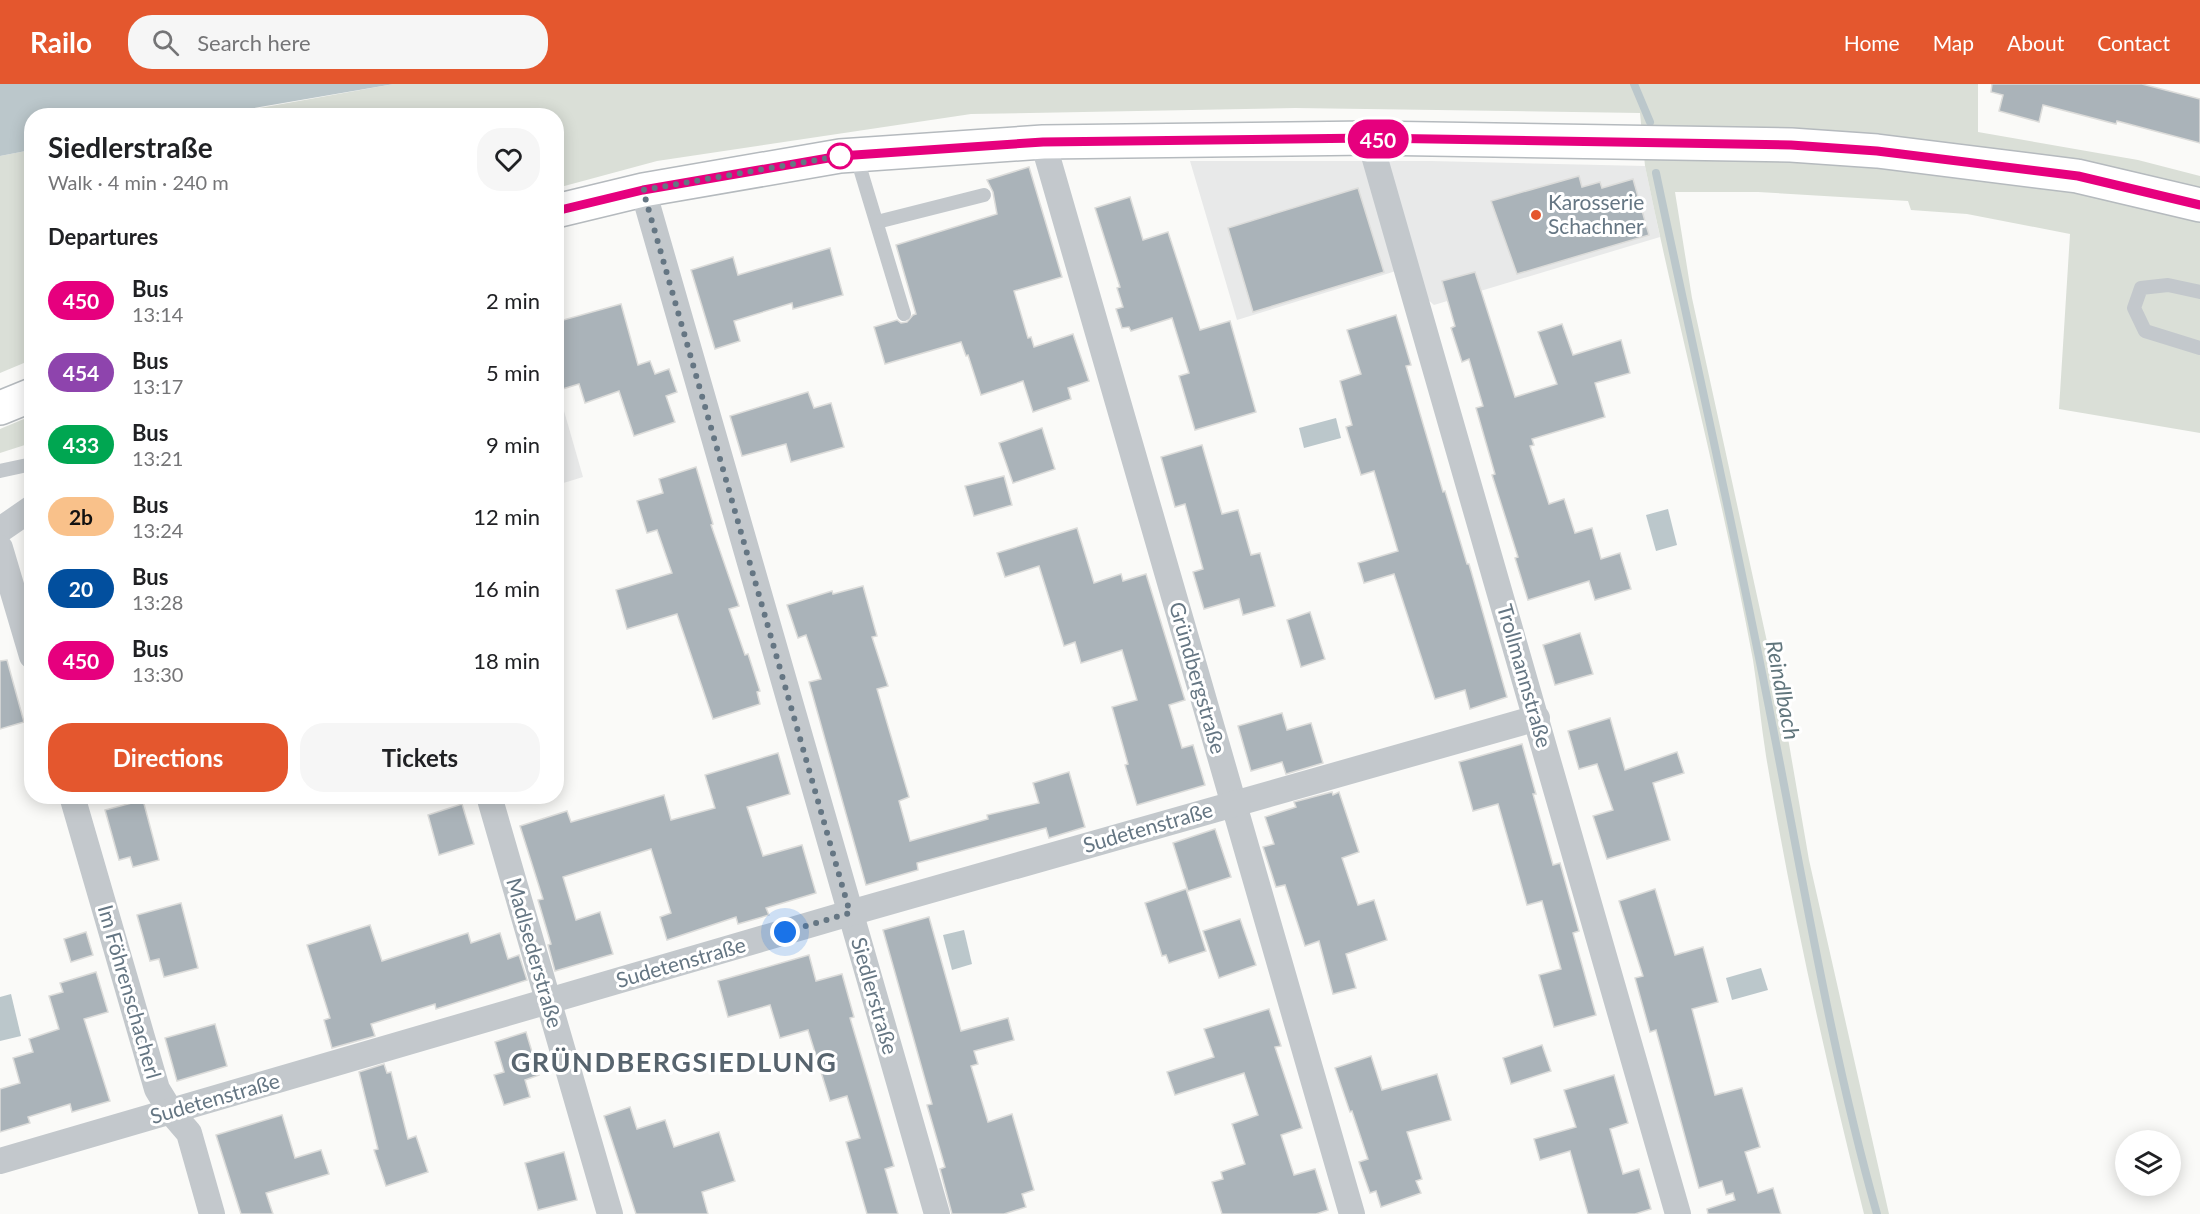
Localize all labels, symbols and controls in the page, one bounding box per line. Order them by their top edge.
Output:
search box [128,15,548,69]
text: Railo [30,25,92,59]
icon: search [149,26,182,59]
text: Search here [197,29,311,56]
text: Home [1844,30,1900,55]
text: Map [1933,30,1974,55]
text: About [2007,30,2064,55]
text: Contact [2097,30,2170,55]
line badge: 450 [1344,120,1412,158]
text: 450 [1360,127,1396,152]
button: heart [477,128,540,191]
text: Siedlerstraße [48,130,213,164]
unlabelled marker [827,143,853,169]
text: Walk · 4 min · 240 m [48,170,229,194]
place label: Karosserie Schachner [1548,189,1644,238]
marker: Karosserie Schachner [1529,208,1543,222]
text: Departures [48,223,158,250]
text: Bus [132,275,168,302]
text: 2 min [486,287,540,314]
text: 450 [63,288,99,313]
text: 13:14 [132,302,183,326]
text: Bus [132,347,168,374]
text: 5 min [486,359,540,386]
text: 454 [63,360,99,385]
text: 13:17 [132,374,183,398]
text: Bus [132,419,168,446]
text: 9 min [486,431,540,458]
text: 433 [63,432,99,457]
text: 13:21 [132,446,183,470]
text: Bus [132,491,168,518]
text: 12 min [473,503,540,530]
text: 2b [69,504,93,529]
text: 13:24 [132,518,183,542]
text: Bus [132,563,168,590]
text: 16 min [473,575,540,602]
text: 20 [69,576,93,601]
text: 13:28 [132,590,183,614]
street label: Gründbergstraße [1165,599,1232,756]
street label: Trollmannstraße [1493,601,1558,750]
text: Bus [132,635,168,662]
water label: Reindlbach [1761,638,1806,742]
text: 18 min [473,647,540,674]
text: 450 [63,648,99,673]
text: 13:30 [132,662,183,686]
button: Directions [48,723,288,792]
button: Tickets [300,723,540,792]
street label: Sudetenstraße [1080,796,1215,857]
street label: Madlsederstraße [502,875,569,1030]
street label: Im Föhrenschacherl [94,902,167,1081]
your location [770,917,800,947]
street label: Sudetenstraße [613,931,748,992]
street label: Siedlerstraße [847,934,904,1057]
district label: GRÜNDBERGSIEDLUNG [511,1045,837,1078]
street label: Sudetenstraße [147,1067,282,1128]
map controls [2115,1130,2181,1196]
button: layers [2115,1130,2181,1196]

